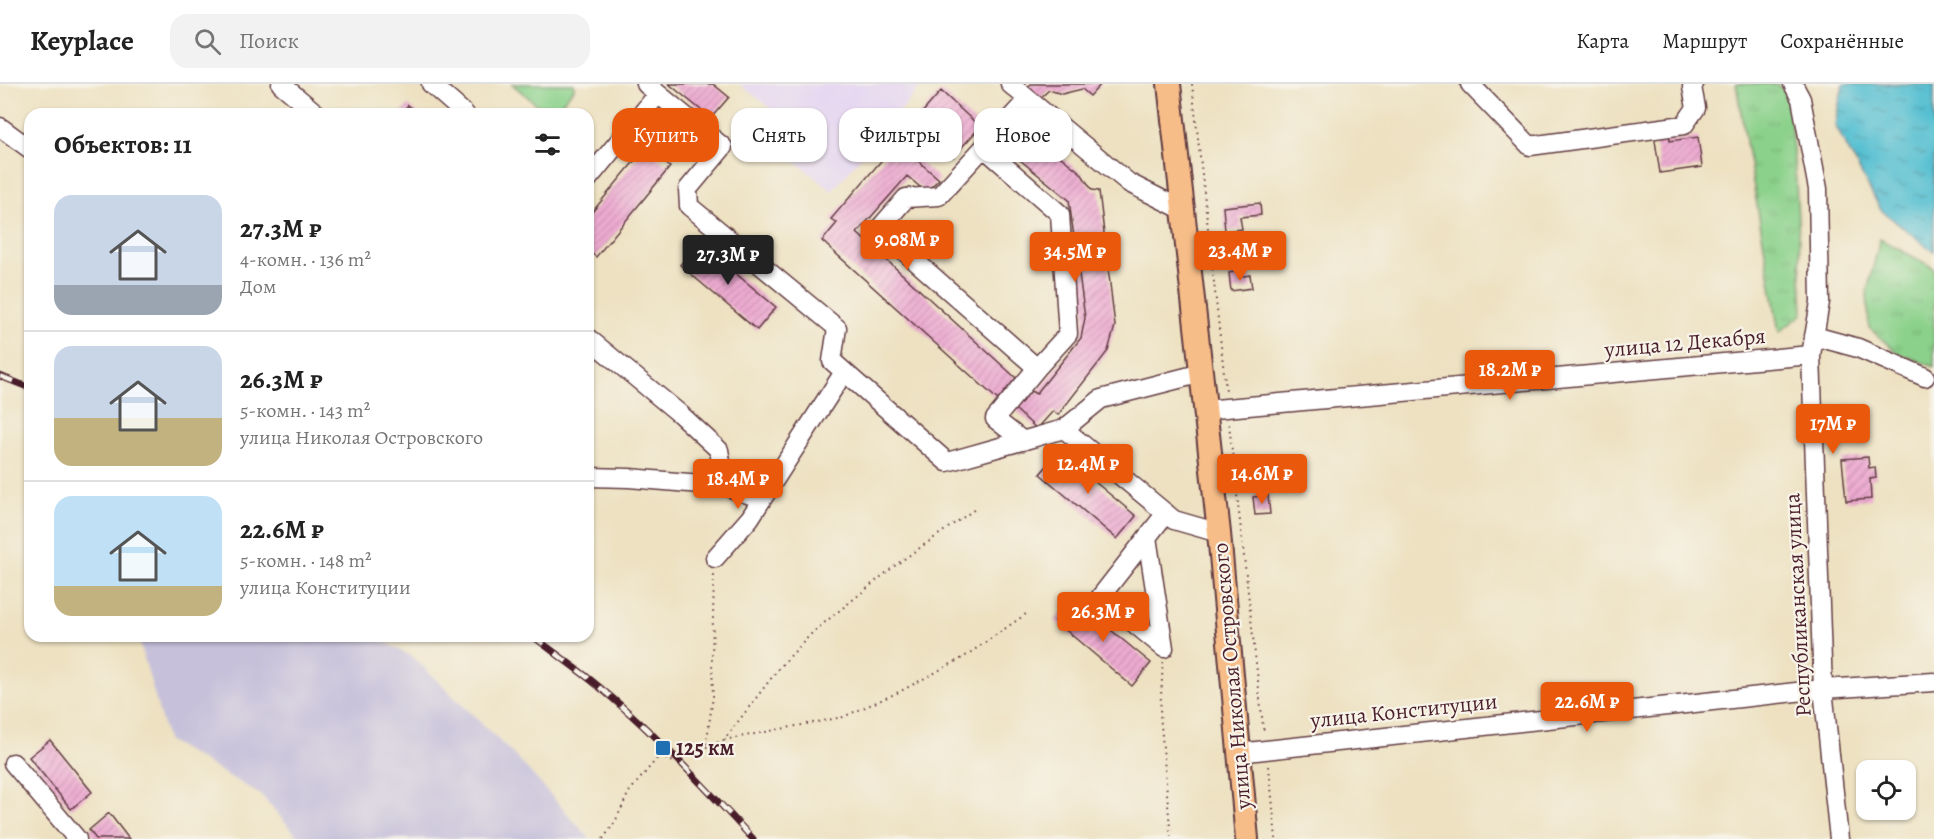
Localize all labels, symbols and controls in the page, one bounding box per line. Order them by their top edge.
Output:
search box [170,14,590,68]
text: Keyplace [30,22,134,60]
icon: search [191,25,224,58]
text: Поиск [239,26,299,56]
text: Карта [1576,27,1629,55]
text: Маршрут [1662,27,1747,55]
text: Сохранённые [1780,27,1904,55]
chip: Купить [612,108,719,162]
chip: Снять [731,108,827,162]
chip: Фильтры [839,108,962,162]
chip: Новое [974,108,1072,162]
text: Объектов: 11 [54,127,192,162]
icon: filters [531,128,564,161]
text: 27.3M ₽ [240,211,322,246]
icon: home [102,219,174,291]
pin: 9.08M ₽ [852,220,962,271]
text: 9.08M ₽ [875,226,939,253]
pin: 23.4M ₽ [1185,231,1295,282]
pin: 34.5M ₽ [1020,232,1130,283]
pin: 27.3M ₽ [673,235,783,286]
text: 23.4M ₽ [1208,237,1272,264]
text: 34.5M ₽ [1044,238,1106,265]
text: 27.3M ₽ [697,241,759,268]
text: 4-комн. · 136 m² [240,246,371,273]
text: Дом [240,273,276,300]
street label: улица 12 Декабря [1602,321,1767,365]
pin: 18.2M ₽ [1455,350,1565,401]
text: 18.2M ₽ [1479,356,1541,383]
text: 26.3M ₽ [240,362,323,397]
icon: home [102,370,174,442]
text: 5-комн. · 143 m² [240,397,370,424]
pin: 17M ₽ [1791,404,1875,455]
text: 17M ₽ [1810,410,1856,437]
text: улица Николая Островского [240,424,483,451]
pin: 12.4M ₽ [1033,444,1143,495]
text: 12.4M ₽ [1057,450,1119,477]
pin: 14.6M ₽ [1207,454,1317,505]
pin: 18.4M ₽ [683,459,793,510]
text: 14.6M ₽ [1231,460,1293,487]
text: 18.4M ₽ [707,465,769,492]
street label: Республиканская улица [1777,491,1819,718]
text: 22.6M ₽ [240,512,324,547]
icon: home [102,520,174,592]
street label: улица Николая Островского [1205,541,1259,812]
text: 5-комн. · 148 m² [240,547,372,574]
text: улица Конституции [240,574,411,601]
pin: 26.3M ₽ [1048,592,1158,643]
text: 26.3M ₽ [1071,598,1135,625]
pin: 22.6M ₽ [1532,682,1642,733]
street label: улица Конституции [1308,686,1499,736]
text: 22.6M ₽ [1555,688,1619,715]
place label: 125 км [676,733,735,763]
marker: 125 км [654,739,672,757]
map controls [1856,760,1916,820]
button: locate [1856,760,1916,820]

